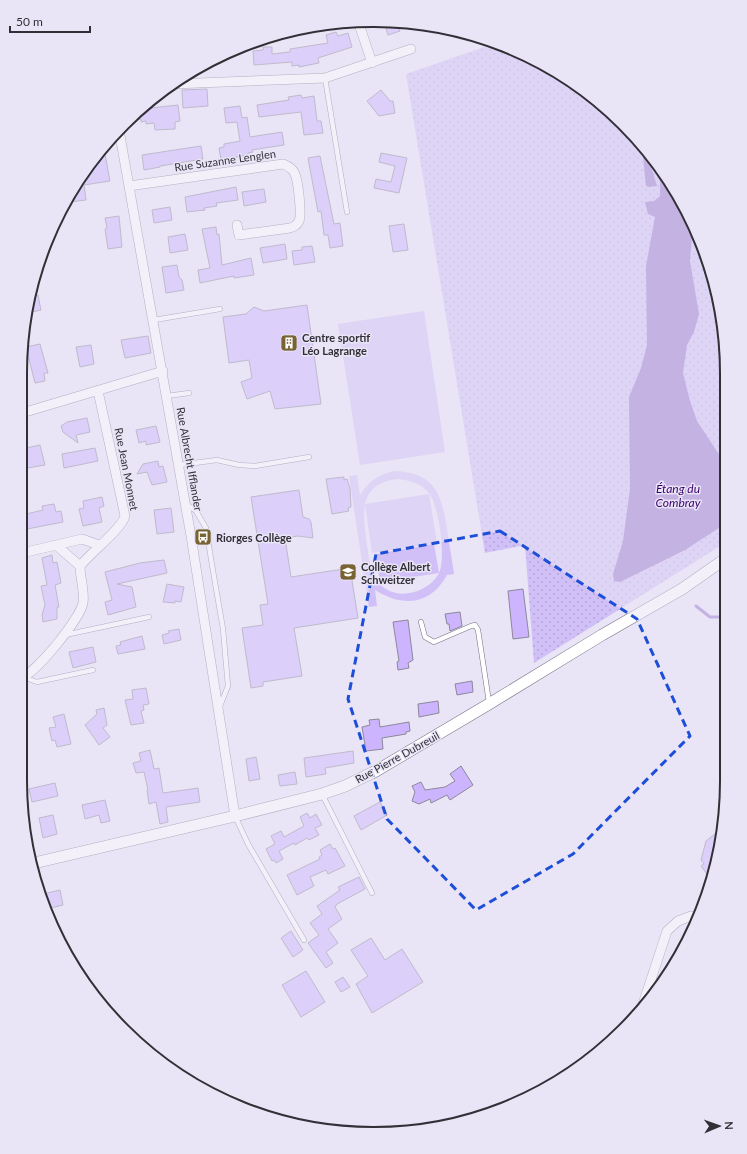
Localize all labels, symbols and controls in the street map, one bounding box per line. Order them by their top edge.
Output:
scale bar [10,8,90,34]
text: 50 m [16,14,43,29]
street label: Rue Suzanne Lenglen [173,146,277,174]
place label: Centre sportif Léo Lagrange [302,331,370,357]
building icon: Centre sportif Léo Lagrange [279,333,299,353]
street label: Rue Albrecht Ifflander [174,406,206,512]
street label: Rue Jean Monnet [113,427,141,512]
water label: Étang du Combray [656,481,701,510]
bus stop icon: Riorges Collège [193,527,213,547]
place label: Riorges Collège [216,531,292,544]
place label: Collège Albert Schweitzer [361,560,431,586]
school or university icon: Collège Albert Schweitzer [338,562,358,582]
street label: Rue Pierre Dubreuil [353,728,441,786]
north arrow [699,1106,739,1146]
text: N [723,1121,736,1130]

